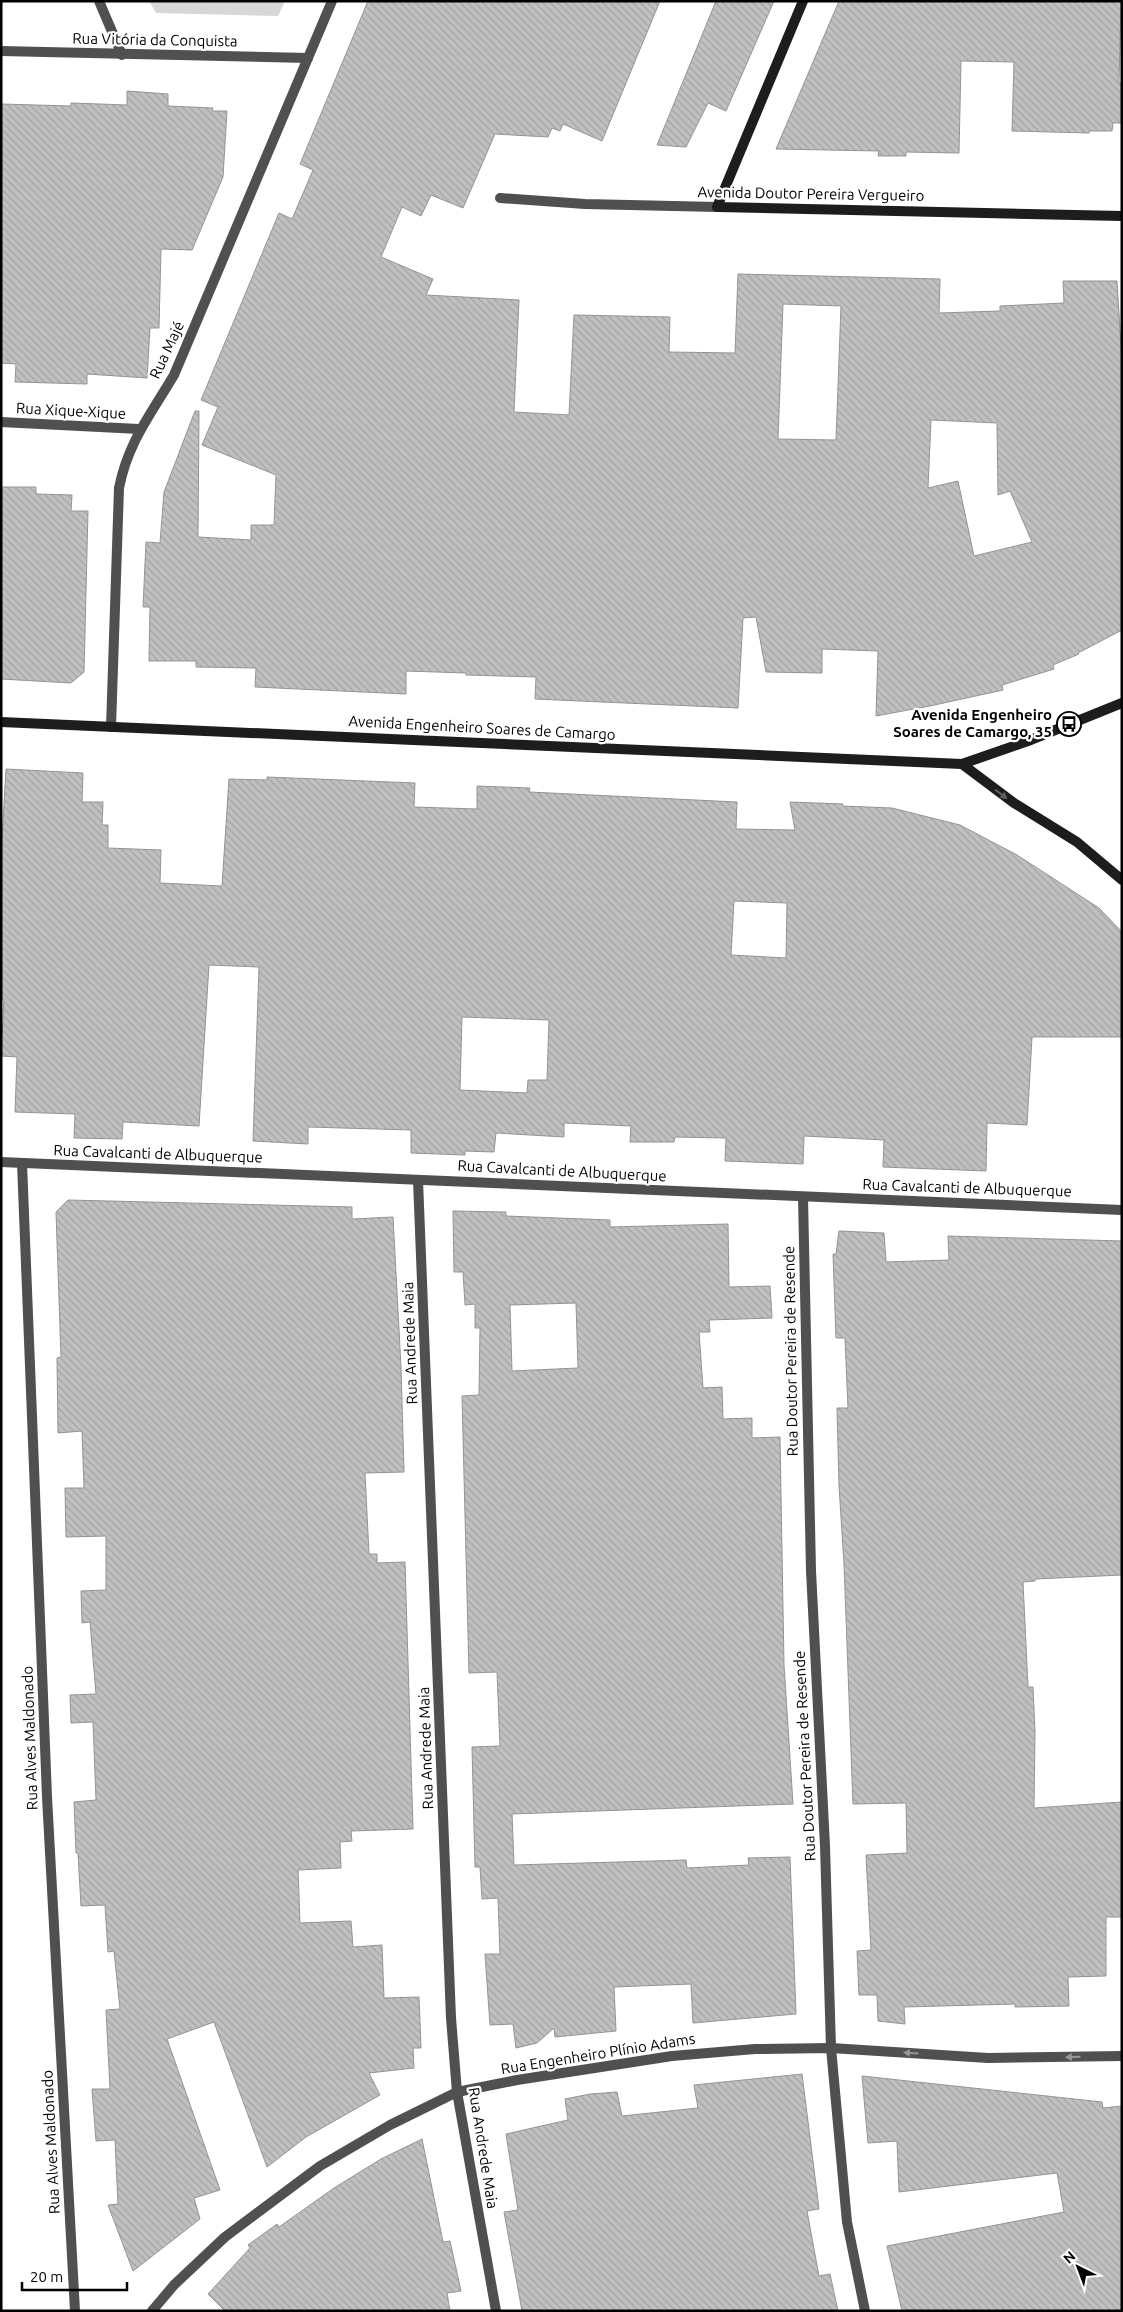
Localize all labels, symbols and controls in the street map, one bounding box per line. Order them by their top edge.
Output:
street label: Rua Vitória da Conquista [72,30,238,49]
street label: Avenida Doutor Pereira Vergueiro [697,183,925,204]
street label: Rua Majé [146,318,187,381]
street label: Rua Xique-Xique [16,399,126,422]
place label: Avenida Engenheiro Soares de Camargo, 35 [893,706,1052,740]
bus stop icon: Avenida Engenheiro Soares de Camargo, 35 [1056,711,1082,737]
street label: Avenida Engenheiro Soares de Camargo [348,712,616,743]
one-way arrow [994,789,1008,799]
street label: Rua Cavalcanti de Albuquerque [53,1141,263,1166]
street label: Rua Cavalcanti de Albuquerque [457,1157,667,1184]
street label: Rua Cavalcanti de Albuquerque [862,1175,1072,1200]
street label: Rua Doutor Pereira de Resende [780,1246,801,1456]
street label: Rua Andrede Maia [399,1281,420,1405]
street label: Rua Doutor Pereira de Resende [791,1650,819,1862]
street label: Rua Alves Maldonado [18,1666,41,1810]
street label: Rua Andrede Maia [415,1686,436,1810]
street label: Rua Engenheiro Plínio Adams [500,2030,696,2077]
one-way arrow [902,2049,918,2057]
one-way arrow [1065,2053,1081,2061]
street label: Rua Alves Maldonado [38,2070,63,2215]
street label: Rua Andrede Maia [466,2086,501,2210]
north arrow [1053,2242,1103,2292]
text: N [1060,2248,1079,2267]
scale bar [22,2260,128,2292]
text: 20 m [30,2268,63,2285]

